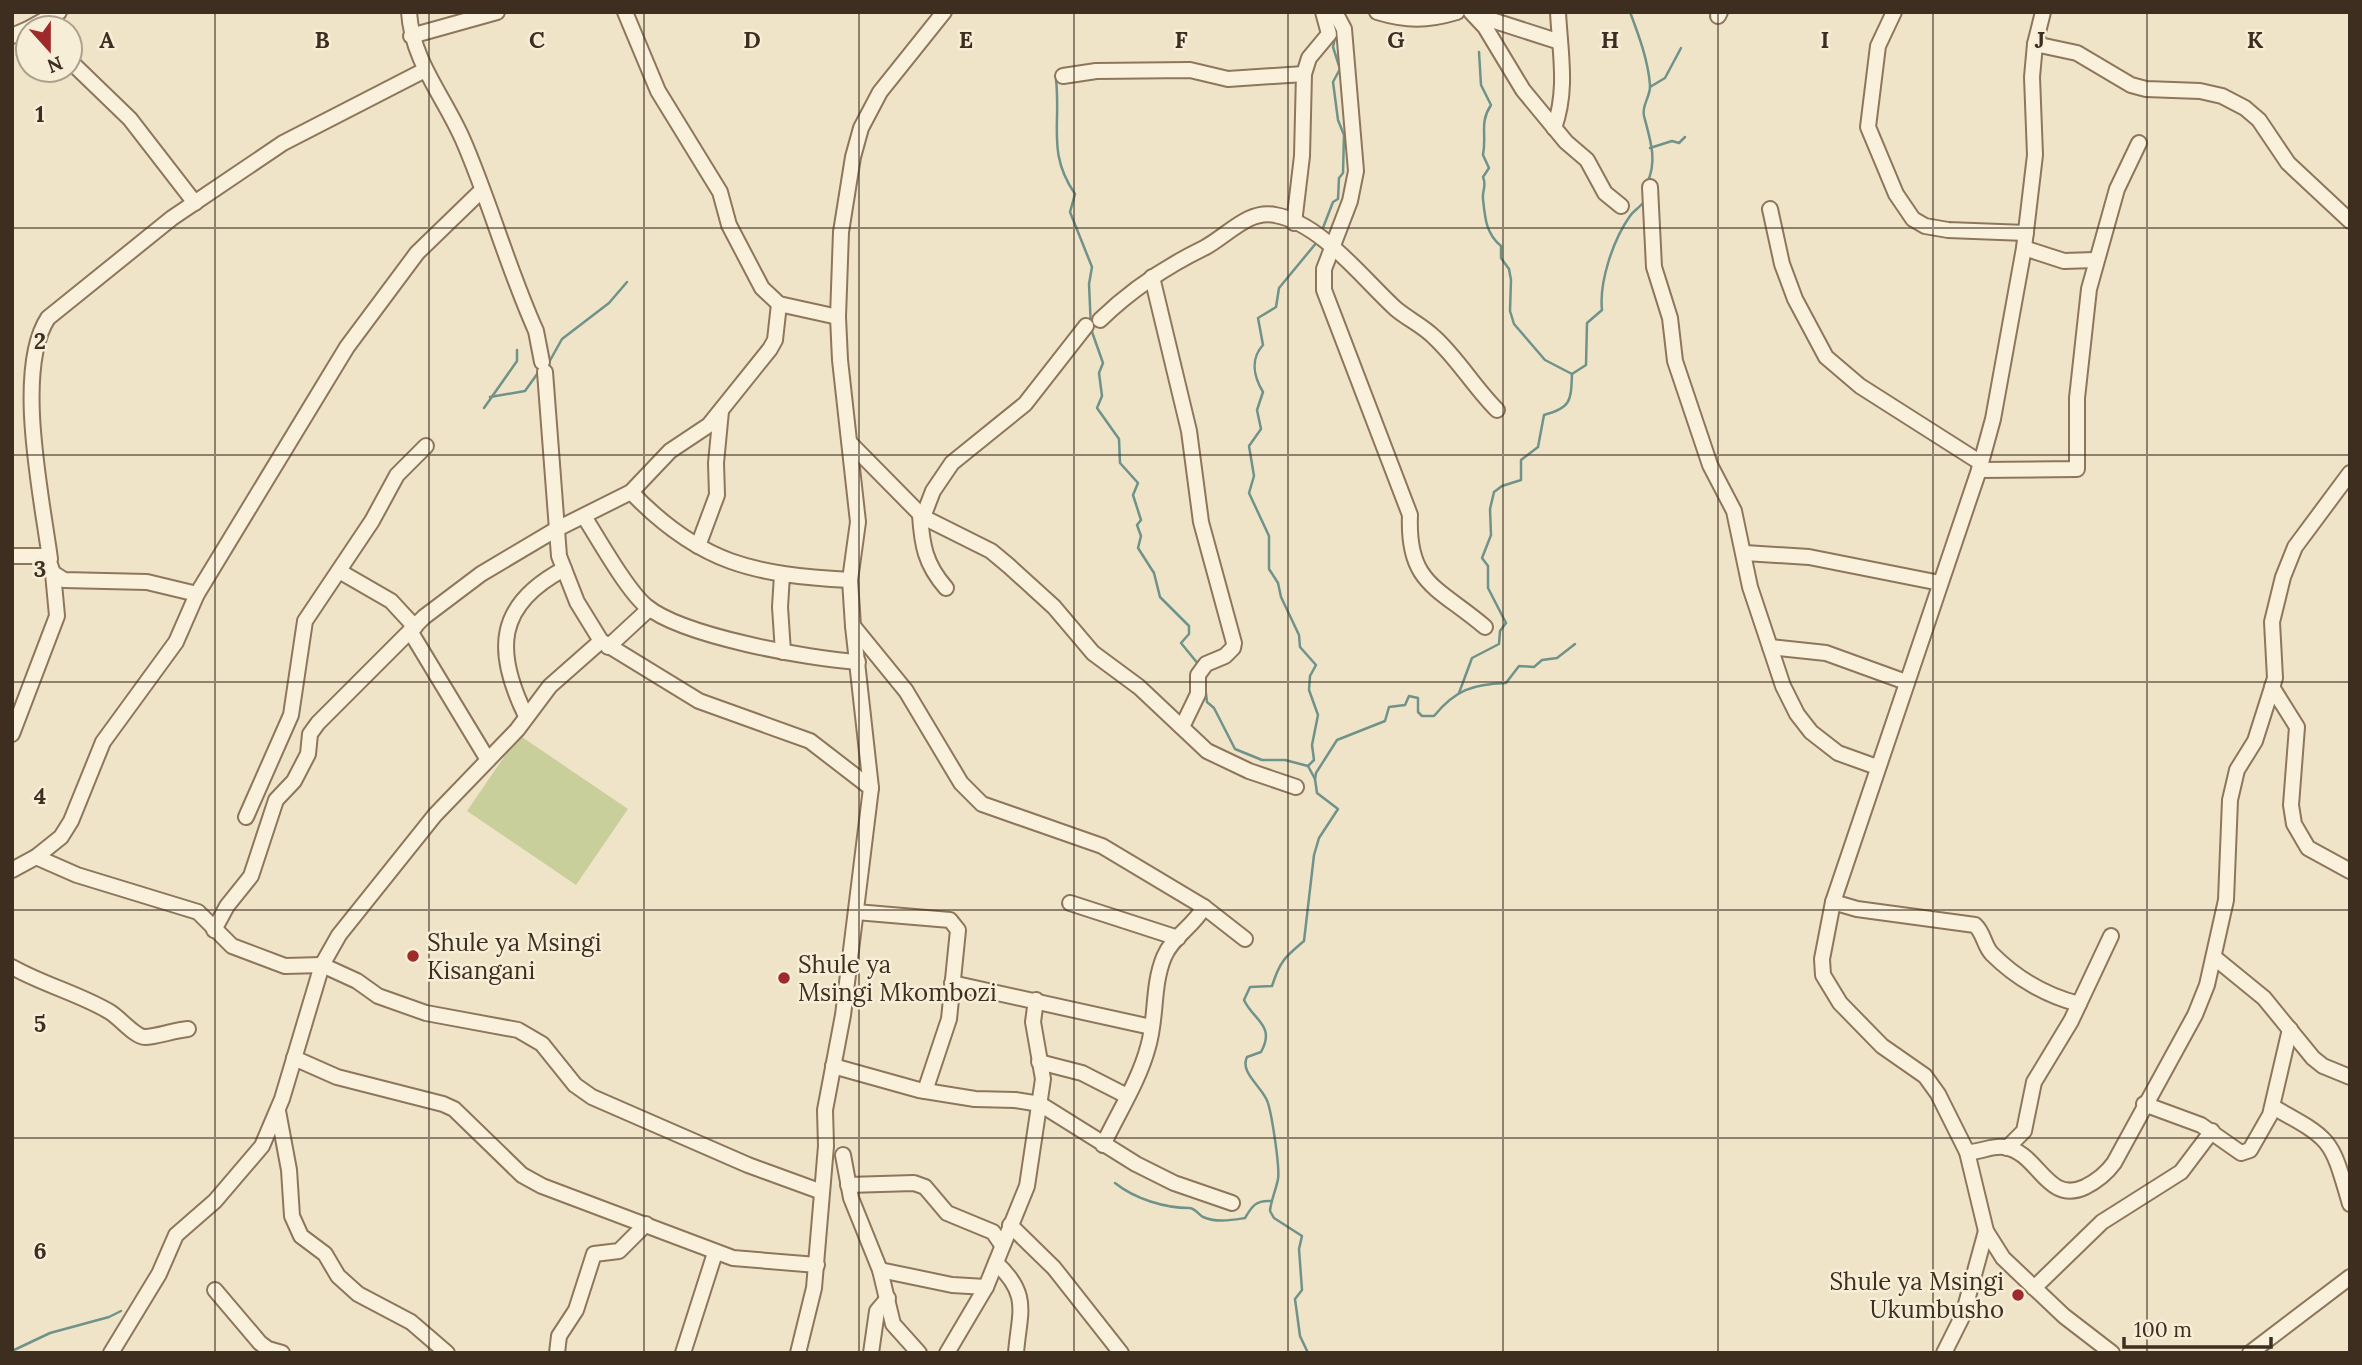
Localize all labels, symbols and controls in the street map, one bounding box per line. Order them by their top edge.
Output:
north arrow [14,14,84,84]
text: A [99,25,115,54]
text: B [314,25,330,54]
text: C [529,25,545,54]
text: D [743,25,761,54]
text: E [959,25,973,54]
text: F [1174,25,1188,54]
text: G [1387,25,1405,54]
text: H [1601,25,1619,54]
text: I [1821,25,1829,54]
text: J [2035,25,2045,54]
text: K [2247,25,2264,54]
text: N [44,51,66,79]
text: 1 [35,99,45,128]
text: 2 [34,326,46,355]
text: 3 [34,554,46,583]
text: 4 [34,781,46,810]
place label: Shule ya Msingi Kisangani [427,927,602,986]
marker: Shule ya Msingi Kisangani [405,948,421,964]
place label: Shule ya Msingi Mkombozi [798,949,997,1008]
marker: Shule ya Msingi Mkombozi [776,970,792,986]
text: 5 [34,1009,46,1038]
text: 6 [33,1236,47,1265]
place label: Shule ya Msingi Ukumbusho [1829,1266,2004,1325]
marker: Shule ya Msingi Ukumbusho [2010,1287,2026,1303]
scale bar [2124,1306,2271,1350]
text: 100 m [2134,1316,2192,1343]

